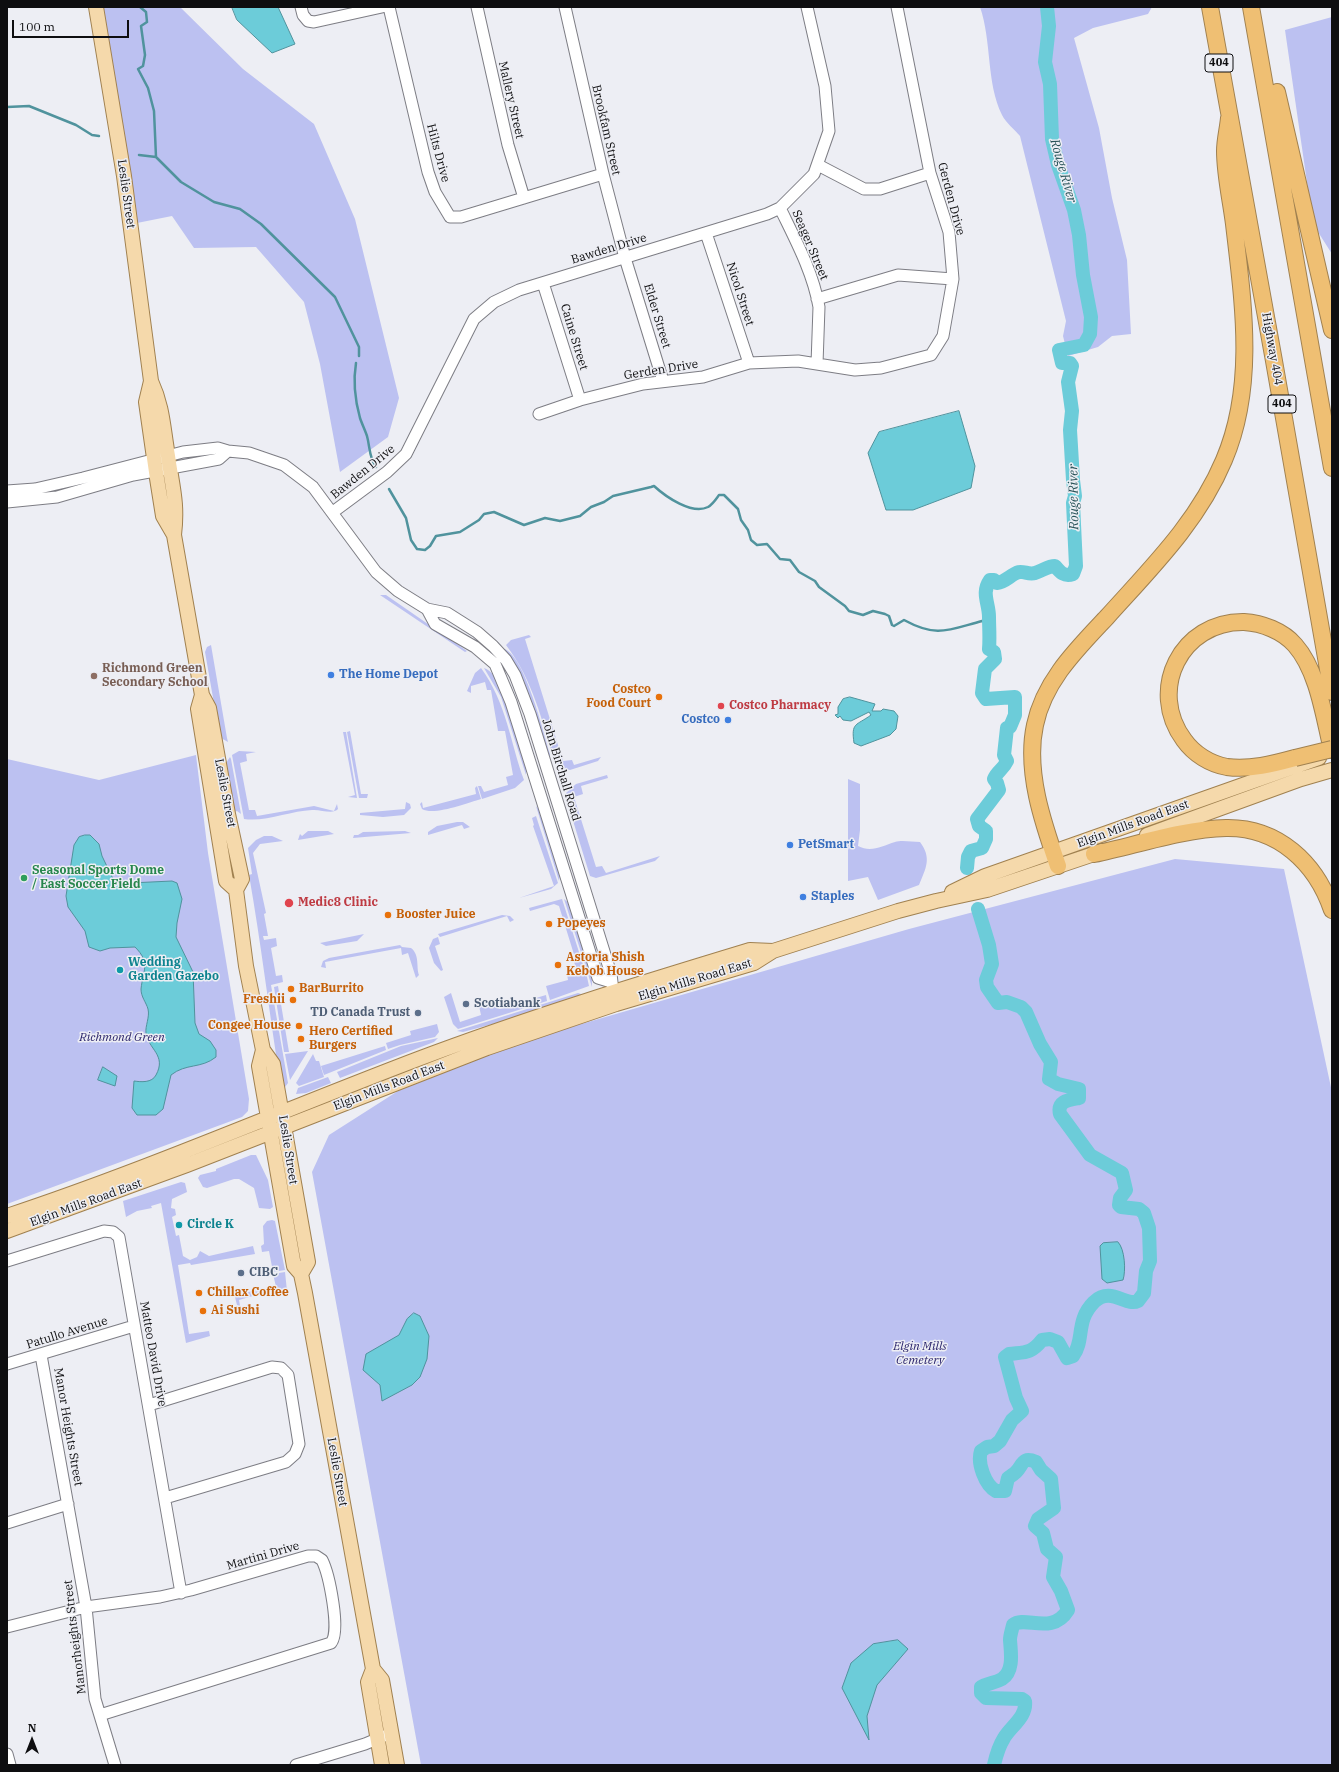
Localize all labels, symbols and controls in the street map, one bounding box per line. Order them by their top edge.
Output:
scale bar [14,12,131,38]
text: 100 m [19,19,55,34]
road number: 404 [1205,54,1233,72]
street label: Mallery Street [495,60,527,140]
street label: Brookfam Street [589,83,623,177]
street label: Hilts Drive [423,122,453,184]
water label: Rouge River [1046,137,1080,205]
street label: Leslie Street [114,158,138,230]
street label: Gerden Drive [934,161,968,237]
street label: Seager Street [789,208,831,282]
street label: Bawden Drive [569,231,649,267]
street label: Nicol Street [723,260,757,328]
street label: Elder Street [640,282,674,350]
street label: Caine Street [557,302,591,372]
street label: Highway 404 [1259,312,1285,386]
street label: Gerden Drive [623,357,699,383]
road number: 404 [1268,395,1296,413]
street label: Bawden Drive [328,442,398,502]
water label: Rouge River [1066,464,1082,530]
place label: Richmond Green Secondary School [102,662,208,690]
place label: The Home Depot [339,668,438,682]
marker: The Home Depot [326,670,336,680]
marker: Richmond Green Secondary School [89,671,99,681]
place label: Costco Food Court [586,683,651,711]
marker: Costco Food Court [654,692,664,702]
place label: Costco Pharmacy [729,699,831,713]
marker: Costco Pharmacy [716,701,726,711]
place label: Costco [681,713,720,727]
marker: Costco [723,715,733,725]
street label: John Birchall Road [539,717,583,823]
street label: Leslie Street [211,757,239,829]
street label: Elgin Mills Road East [1075,797,1191,851]
place label: PetSmart [798,838,854,852]
marker: PetSmart [785,840,795,850]
place label: Seasonal Sports Dome / East Soccer Field [32,864,164,892]
marker: Seasonal Sports Dome / East Soccer Field [19,873,29,883]
place label: Staples [811,890,854,904]
marker: Staples [798,892,808,902]
place label: Medic8 Clinic [298,896,378,910]
marker: Medic8 Clinic [283,897,295,909]
place label: Booster Juice [396,908,476,922]
marker: Booster Juice [383,910,393,920]
place label: Popeyes [557,917,606,931]
marker: Popeyes [544,919,554,929]
place label: Astoria Shish Kebob House [566,951,645,979]
place label: Wedding Garden Gazebo [128,956,219,984]
street label: Elgin Mills Road East [637,956,753,1004]
marker: Astoria Shish Kebob House [553,960,563,970]
marker: Wedding Garden Gazebo [115,965,125,975]
place label: BarBurrito [299,982,364,996]
marker: BarBurrito [286,984,296,994]
place label: Freshii [243,993,285,1007]
marker: Freshii [288,995,298,1005]
place label: Scotiabank [474,997,540,1011]
marker: Scotiabank [461,999,471,1009]
place label: TD Canada Trust [310,1006,410,1020]
marker: TD Canada Trust [413,1008,423,1018]
place label: Congee House [208,1019,291,1033]
marker: Congee House [294,1021,304,1031]
place label: Hero Certified Burgers [309,1025,393,1053]
park label: Richmond Green [79,1031,165,1045]
marker: Hero Certified Burgers [296,1034,306,1044]
street label: Elgin Mills Road East [331,1058,447,1114]
street label: Leslie Street [275,1114,301,1186]
street label: Elgin Mills Road East [28,1176,144,1230]
place label: Circle K [187,1218,234,1232]
marker: Circle K [174,1220,184,1230]
place label: CIBC [249,1266,278,1280]
marker: CIBC [236,1268,246,1278]
place label: Chillax Coffee [207,1286,289,1300]
marker: Chillax Coffee [194,1288,204,1298]
street label: Matteo David Drive [137,1300,169,1408]
place label: Ai Sushi [211,1304,259,1318]
marker: Ai Sushi [198,1306,208,1316]
street label: Patullo Avenue [25,1314,109,1352]
park label: Elgin Mills Cemetery [893,1340,947,1368]
street label: Manor Heights Street [51,1367,85,1487]
street label: Leslie Street [324,1436,350,1508]
street label: Martini Drive [225,1539,301,1573]
street label: Manorheights Street [61,1579,89,1695]
north arrow [12,1720,52,1760]
text: N [28,1721,36,1735]

